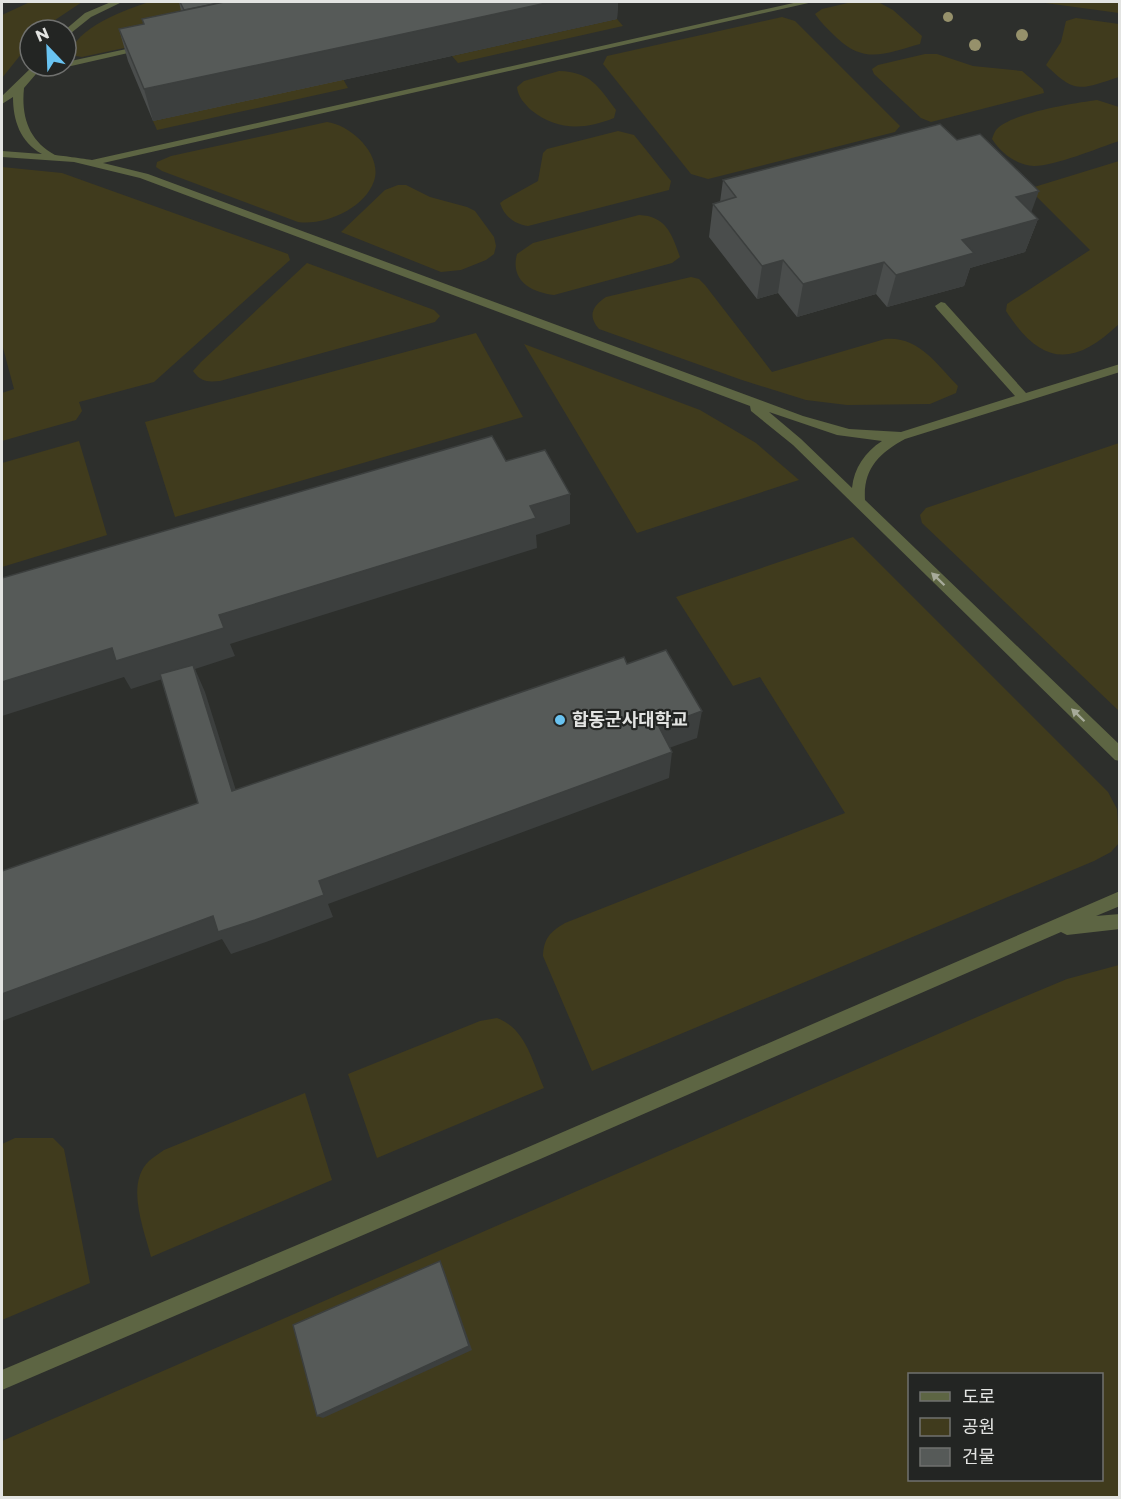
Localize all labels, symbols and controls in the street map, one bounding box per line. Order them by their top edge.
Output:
north arrow [18,18,78,78]
text: N [33,23,52,46]
one-way arrow [930,572,945,586]
one-way arrow [1071,708,1085,722]
place label: 합동군사대학교 [572,709,688,731]
marker: 합동군사대학교 [553,713,567,727]
legend [908,1373,1103,1481]
text: 도로 [962,1386,995,1408]
text: 공원 [962,1416,995,1438]
text: 건물 [962,1446,995,1468]

